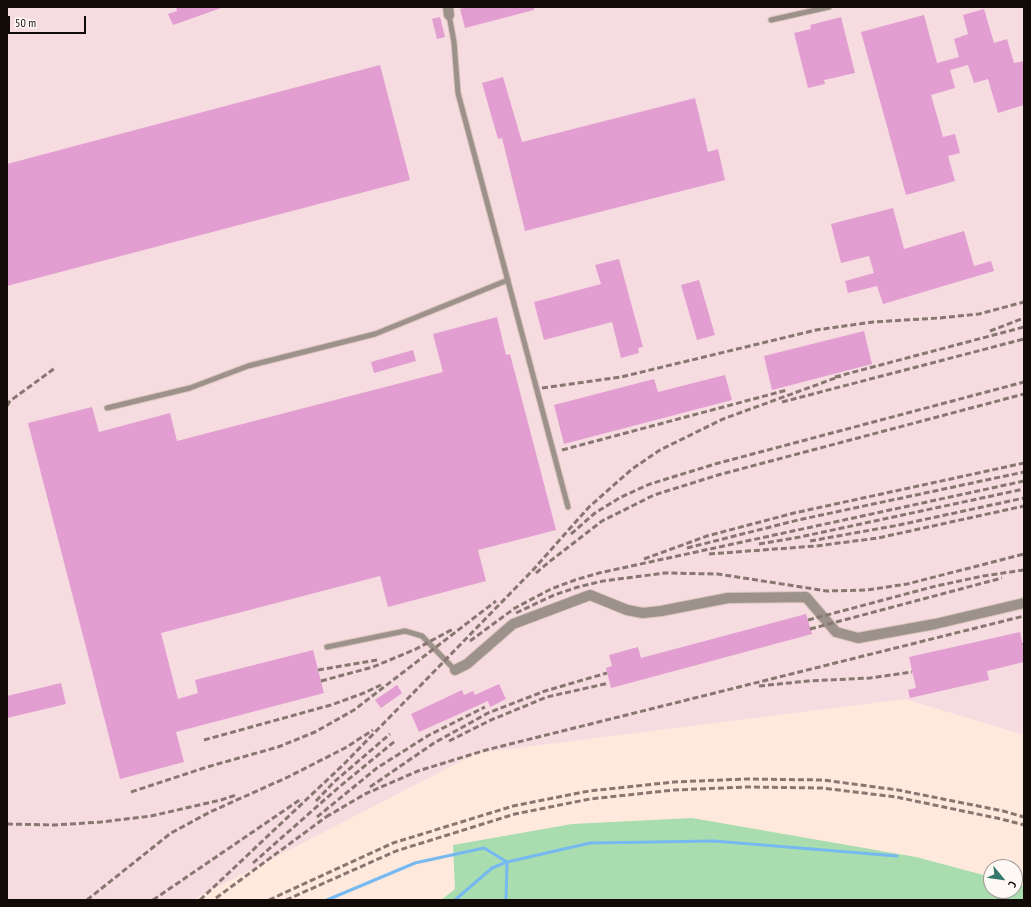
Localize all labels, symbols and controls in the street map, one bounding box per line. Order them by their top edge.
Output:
scale bar [10,8,88,34]
text: 50 m [15,15,36,30]
north arrow [983,859,1023,899]
text: С [1005,879,1020,890]

